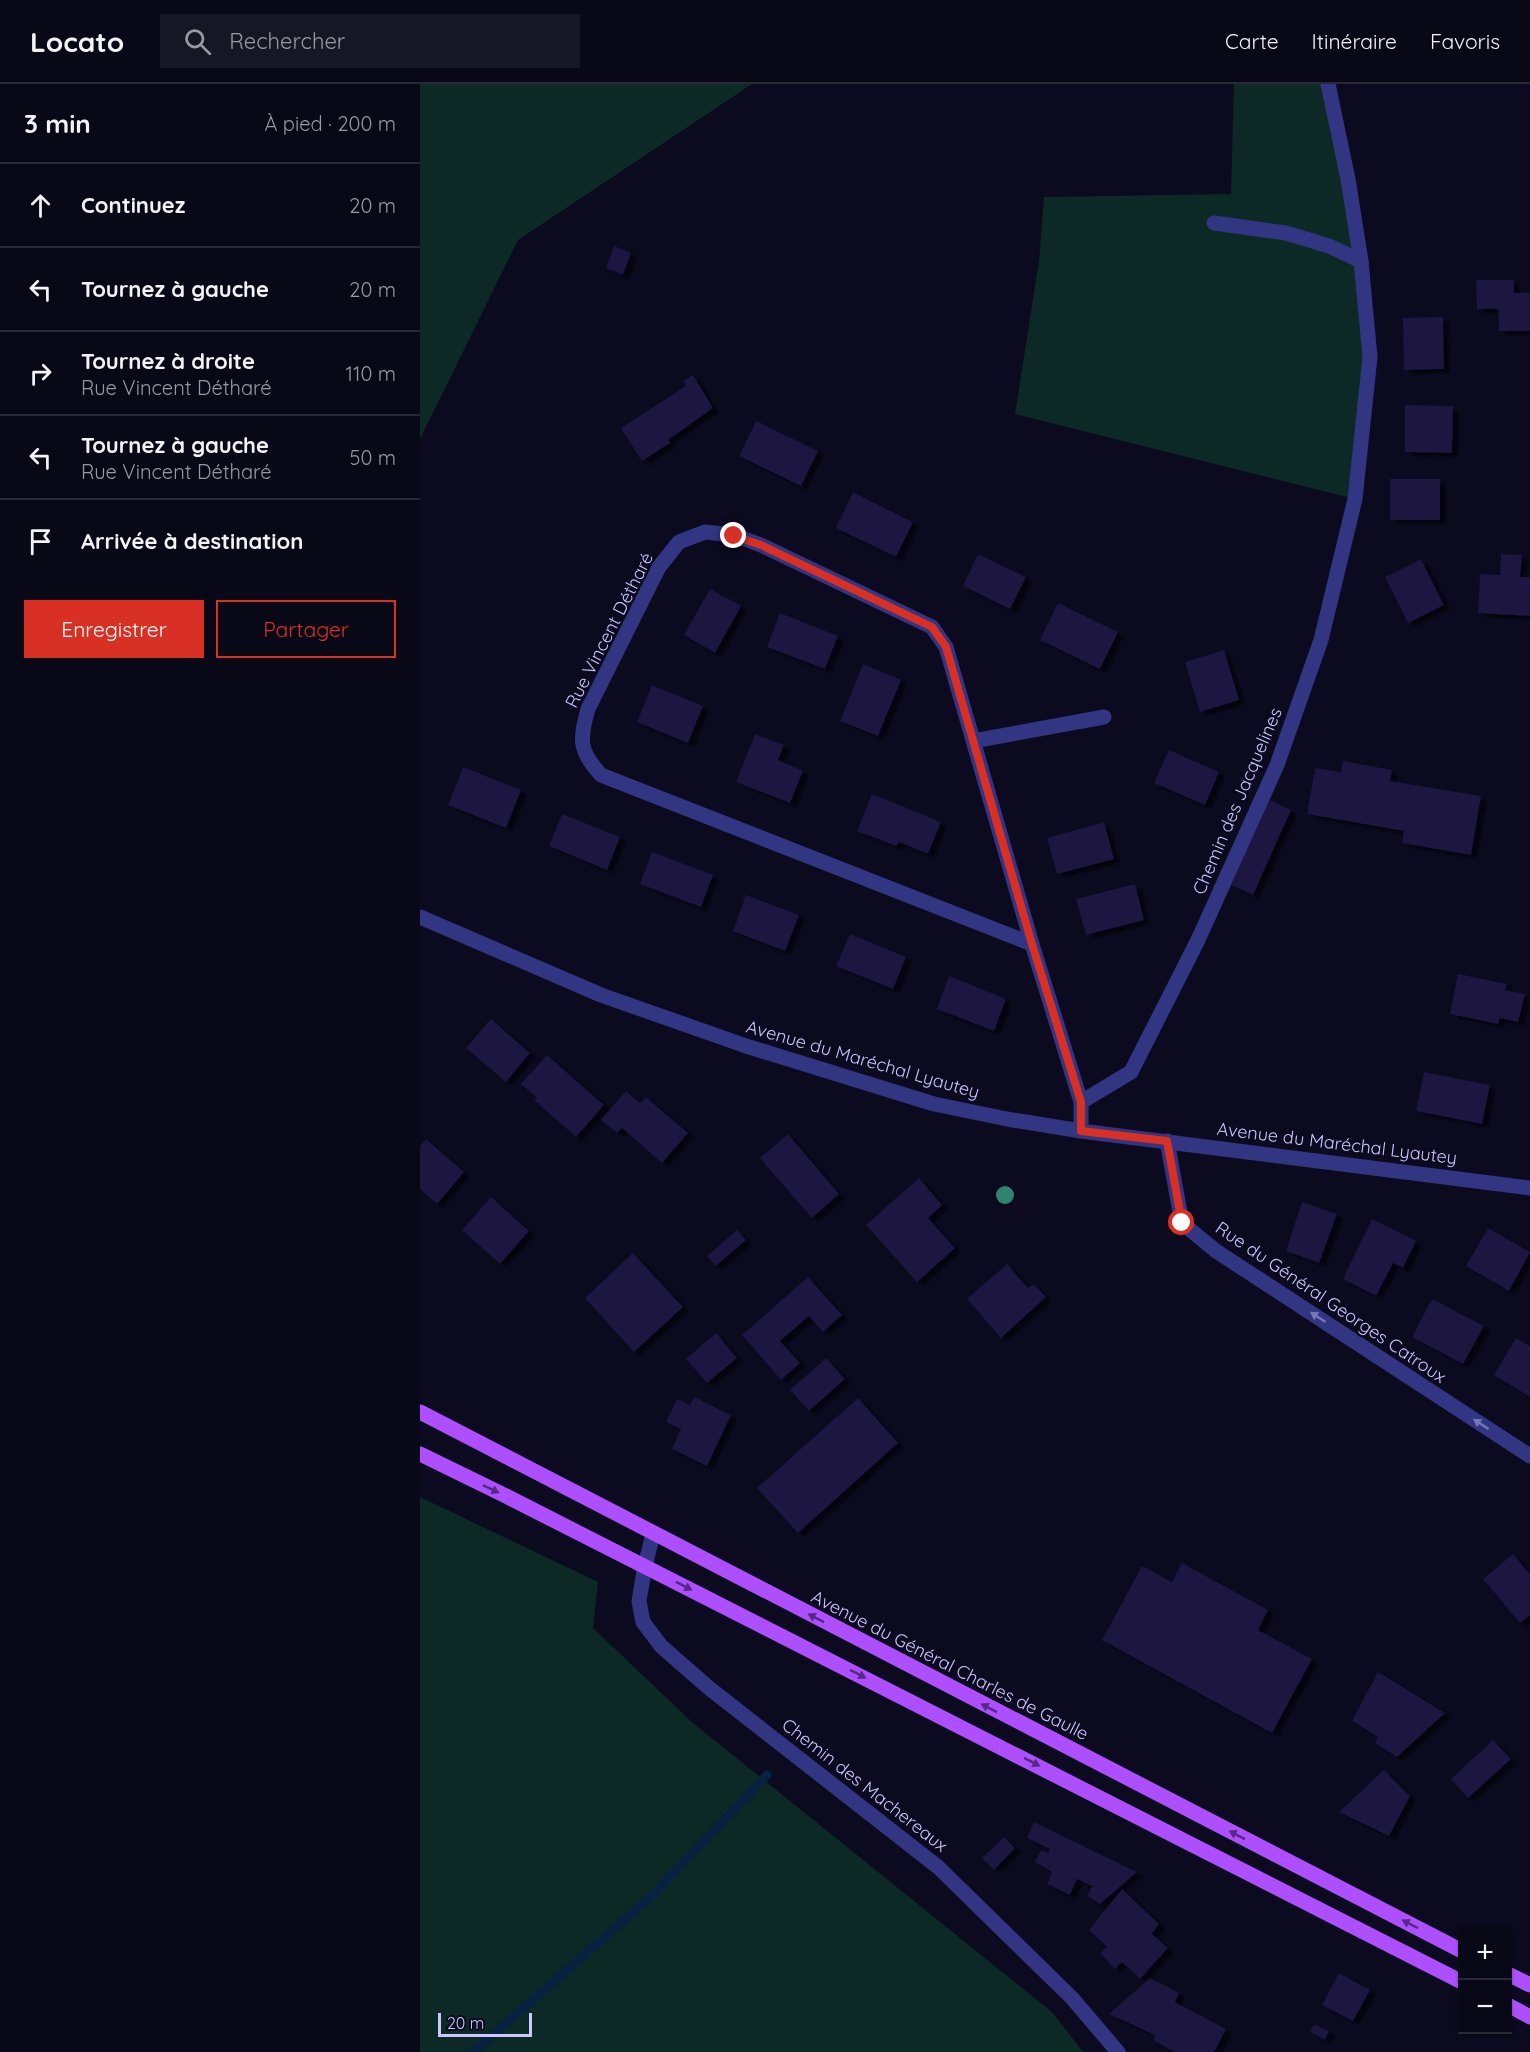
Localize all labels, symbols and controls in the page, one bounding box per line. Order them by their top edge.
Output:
search box [160,14,580,68]
text: Locato [30,24,124,59]
icon: search [181,25,214,58]
text: Rechercher [229,27,345,55]
text: Carte [1225,28,1279,54]
text: Itinéraire [1312,28,1397,54]
text: Favoris [1430,28,1500,54]
text: 3 min [24,107,91,140]
text: À pied · 200 m [264,111,396,136]
icon: ahead [24,189,57,222]
text: Continuez [81,191,185,219]
text: 20 m [349,193,396,218]
icon: left [24,273,57,306]
text: Tournez à gauche [81,275,269,303]
text: 20 m [349,277,396,302]
text: Tournez à droite [81,347,255,375]
icon: right [24,357,57,390]
text: 110 m [346,361,396,386]
text: Rue Vincent Détharé [81,375,272,400]
text: Tournez à gauche [81,431,269,459]
icon: left [24,441,57,474]
text: 50 m [350,445,396,470]
text: Rue Vincent Détharé [81,459,272,484]
route end [720,522,746,548]
icon: arrive [24,525,57,558]
text: Arrivée à destination [81,527,303,555]
street label: Rue Vincent Détharé [560,548,658,712]
button: Enregistrer [24,600,204,658]
button: Partager [216,600,396,658]
street label: Chemin des Jacquelines [1187,704,1287,898]
street label: Avenue du Maréchal Lyautey [744,1015,982,1103]
street label: Avenue du Maréchal Lyautey [1216,1117,1458,1169]
route start [1168,1209,1194,1235]
street label: Rue du Général Georges Catroux [1211,1216,1451,1388]
one-way arrow [1310,1312,1326,1323]
one-way arrow [1473,1419,1489,1430]
one-way arrow [483,1484,500,1493]
one-way arrow [676,1581,693,1591]
street label: Avenue du Général Charles de Gaulle [808,1585,1092,1745]
one-way arrow [807,1613,824,1623]
one-way arrow [849,1669,866,1679]
one-way arrow [980,1703,997,1712]
street label: Chemin des Machereaux [777,1713,953,1857]
one-way arrow [1023,1758,1040,1767]
one-way arrow [1228,1830,1245,1840]
one-way arrow [1402,1919,1419,1929]
map controls [1458,1926,1512,2034]
button: + [1458,1926,1512,1980]
button: − [1458,1980,1512,2034]
scale bar [438,2010,532,2038]
text: 20 m [447,2013,484,2033]

